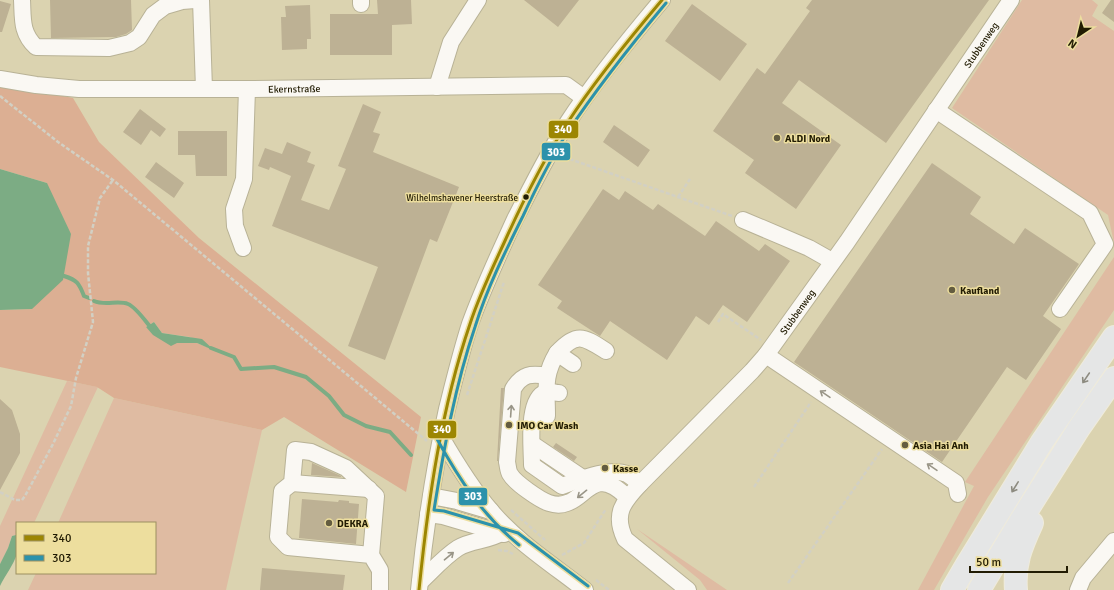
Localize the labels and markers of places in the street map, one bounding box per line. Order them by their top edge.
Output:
marker: ALDI Nord [772,133,782,143]
place label: ALDI Nord [785,133,831,145]
marker: Wilhelmshavener Heerstraße [521,192,531,202]
place label: Wilhelmshavener Heerstraße [406,193,518,204]
marker: Kaufland [947,285,957,295]
place label: Kaufland [960,285,1000,297]
marker: IMO Car Wash [504,420,514,430]
place label: IMO Car Wash [517,420,579,432]
marker: Asia Hai Anh [900,440,910,450]
place label: Asia Hai Anh [913,440,969,452]
marker: Kasse [600,463,610,473]
place label: Kasse [613,463,638,475]
marker: DEKRA [324,518,334,528]
place label: DEKRA [337,518,369,530]

